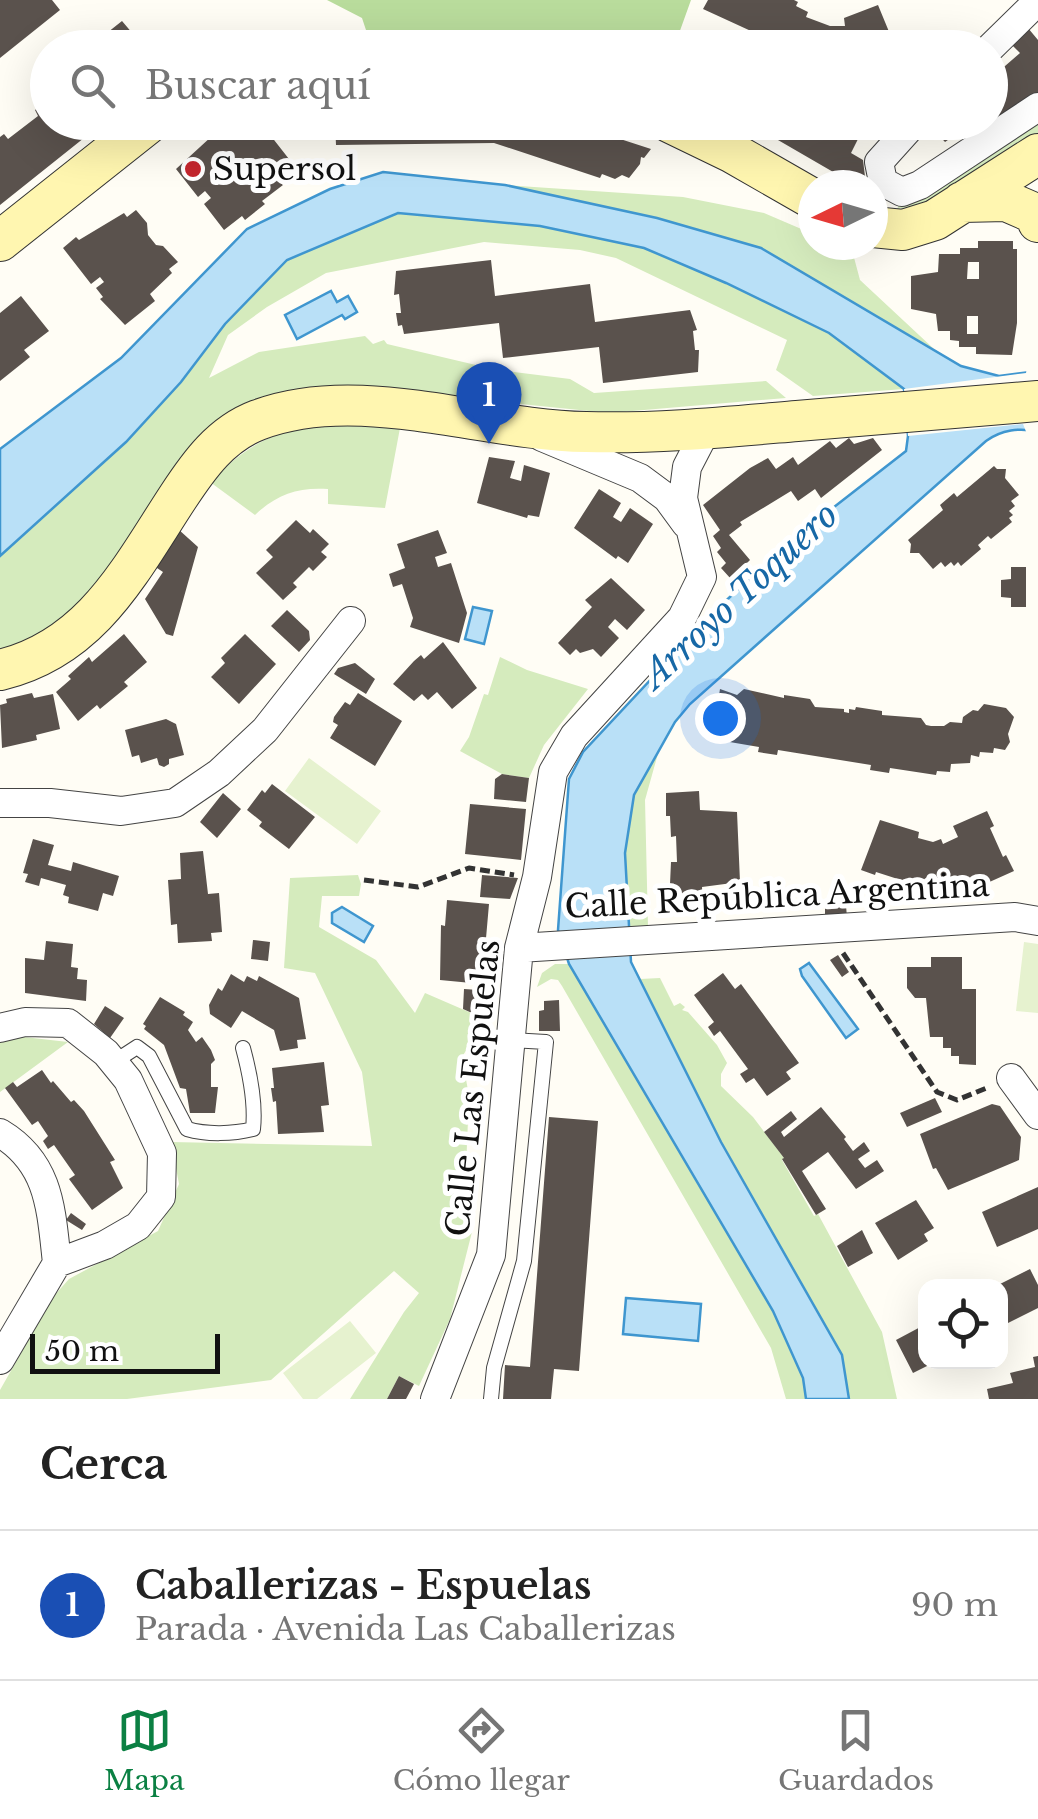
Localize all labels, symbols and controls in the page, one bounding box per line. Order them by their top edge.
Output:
search box [30,30,1008,140]
icon: search [65,58,120,113]
text: Buscar aquí [145,62,370,109]
place label: Supersol [213,149,356,189]
marker: Supersol [182,158,204,180]
north arrow [798,170,888,260]
pin: 1 [456,362,522,444]
water label: Arroyo Toquero [630,493,846,699]
your location [695,693,746,744]
street label: Calle República Argentina [564,865,991,927]
street label: Calle Las Espuelas [438,938,508,1238]
map controls [918,1279,1008,1369]
button: locate [918,1279,1008,1369]
scale bar [30,1329,220,1374]
text: 50 m [45,1334,119,1369]
text: Cerca [40,1438,168,1490]
text: Caballerizas - Espuelas [135,1562,591,1609]
text: 1 [66,1585,79,1625]
text: 90 m [911,1585,998,1625]
text: Parada · Avenida Las Caballerizas [135,1609,676,1649]
tab: Mapa [104,1703,185,1798]
tab: Cómo llegar [393,1703,570,1798]
tab: Guardados [778,1703,934,1798]

